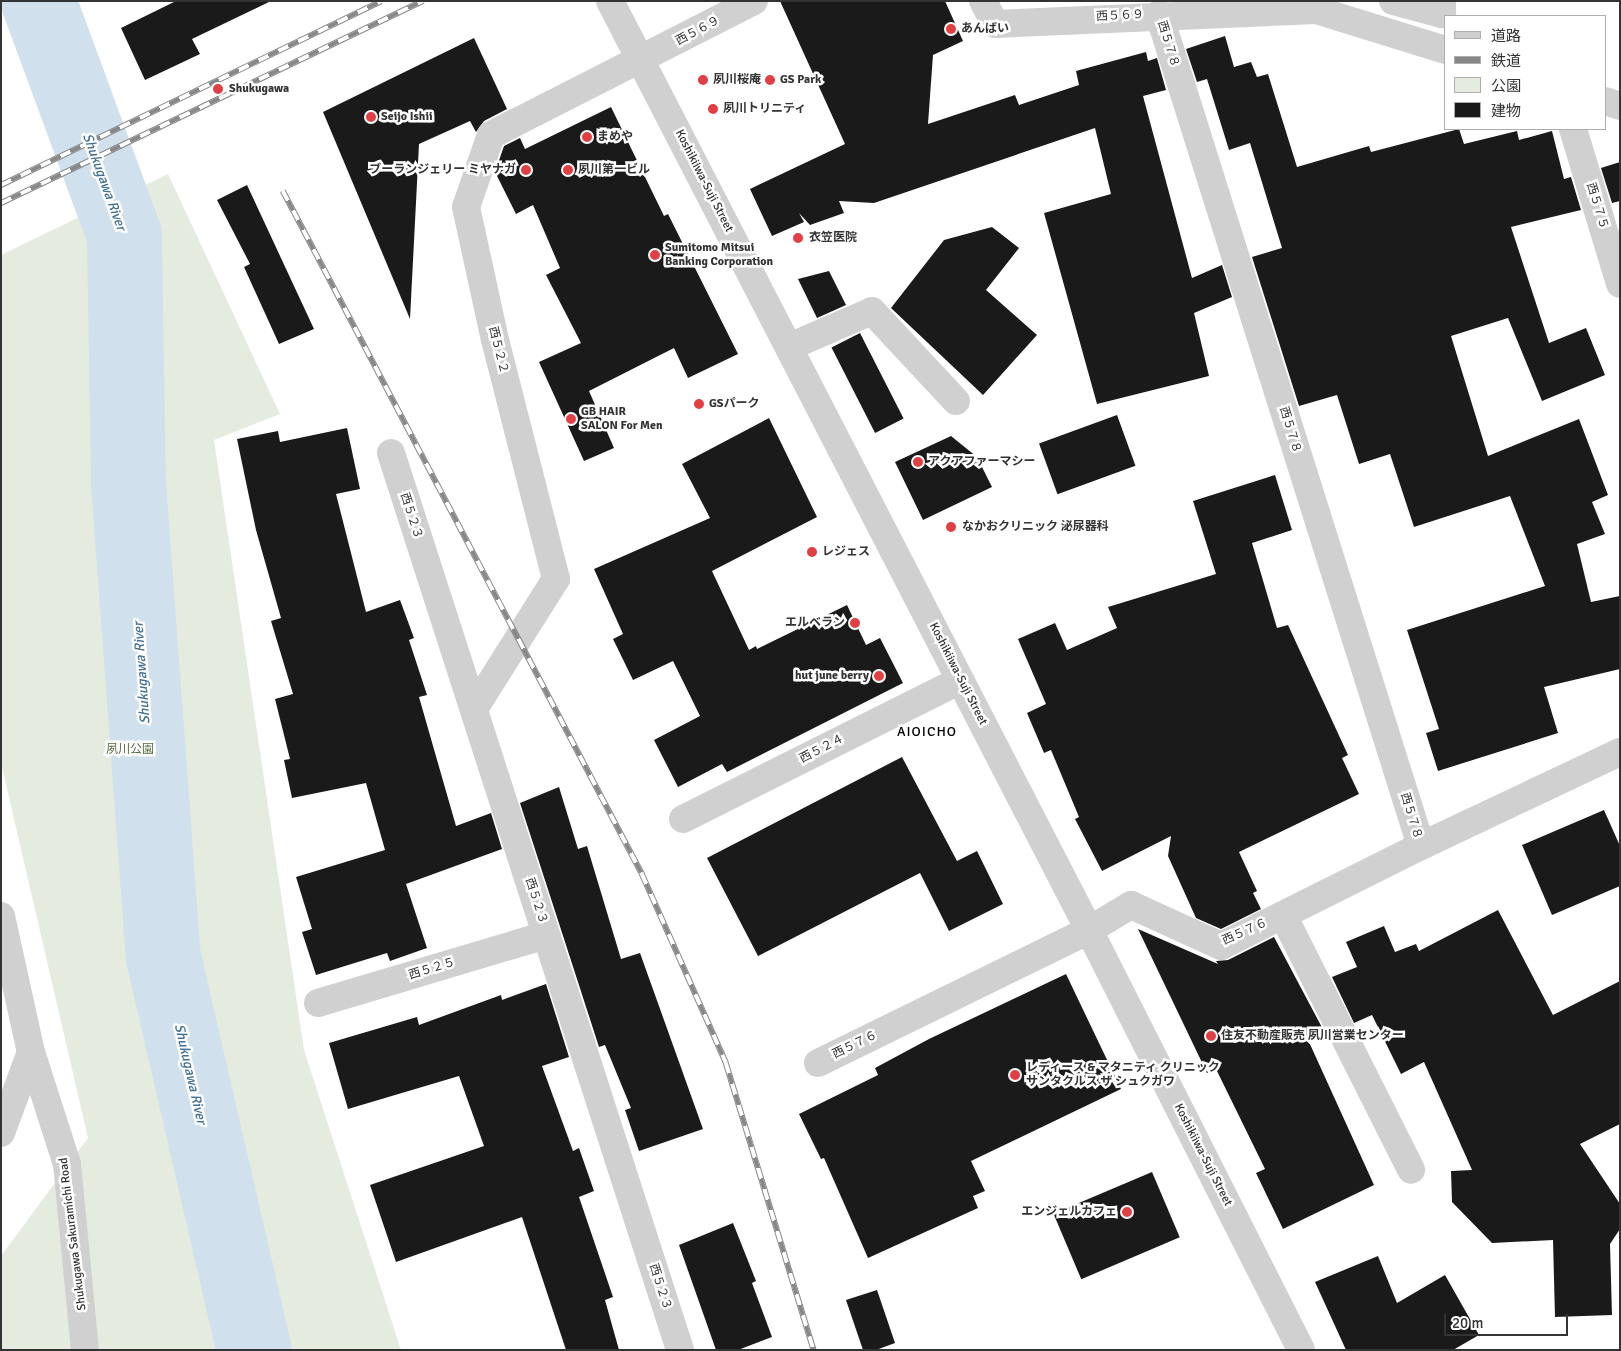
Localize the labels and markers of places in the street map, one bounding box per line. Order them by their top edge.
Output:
place label: あんばい [961,22,1009,36]
marker: あんばい [945,23,957,35]
place label: 夙川桜庵 [713,73,761,87]
place label: GS Park [780,73,821,87]
marker: 夙川桜庵 [697,74,709,86]
marker: GS Park [764,74,776,86]
marker: Shukugawa [211,82,225,96]
place label: Shukugawa [229,82,289,96]
place label: 夙川トリニティ [723,102,807,116]
marker: 夙川トリニティ [707,103,719,115]
place label: Seijo Ishii [381,110,433,124]
marker: Seijo Ishii [365,111,377,123]
place label: まめや [597,130,633,144]
marker: まめや [581,131,593,143]
place label: ブーランジェリー ミヤナガ [369,163,516,177]
place label: 夙川第一ビル [578,163,650,177]
marker: ブーランジェリー ミヤナガ [520,164,532,176]
marker: 夙川第一ビル [562,164,574,176]
marker: 衣笠医院 [791,231,805,245]
place label: 衣笠医院 [809,231,857,245]
place label: Sumitomo Mitsui Banking Corporation [665,241,773,269]
marker: Sumitomo Mitsui Banking Corporation [649,249,661,261]
place label: GSパーク [709,397,760,411]
marker: GSパーク [693,398,705,410]
place label: GB HAIR SALON For Men [581,405,663,433]
marker: GB HAIR SALON For Men [565,413,577,425]
place label: アクアファーマシー [928,455,1036,469]
marker: アクアファーマシー [912,456,924,468]
marker: なかおクリニック 泌尿器科 [944,520,958,534]
place label: なかおクリニック 泌尿器科 [962,520,1109,534]
place label: レジェス [822,545,870,559]
marker: レジェス [806,546,818,558]
place label: エルベラン [785,616,845,630]
marker: エルベラン [849,617,861,629]
place label: hut june berry [795,669,869,683]
marker: hut june berry [873,670,885,682]
place label: 住友不動産販売 夙川営業センター [1221,1029,1404,1043]
marker: 住友不動産販売 夙川営業センター [1205,1030,1217,1042]
place label: レディース & マタニティ クリニック サンタクルス ザ シュクガワ [1026,1061,1222,1089]
marker: レディース & マタニティ クリニック サンタクルス ザ シュクガワ [1008,1068,1022,1082]
place label: エンジェルカフェ [1021,1205,1117,1219]
marker: エンジェルカフェ [1121,1206,1133,1218]

